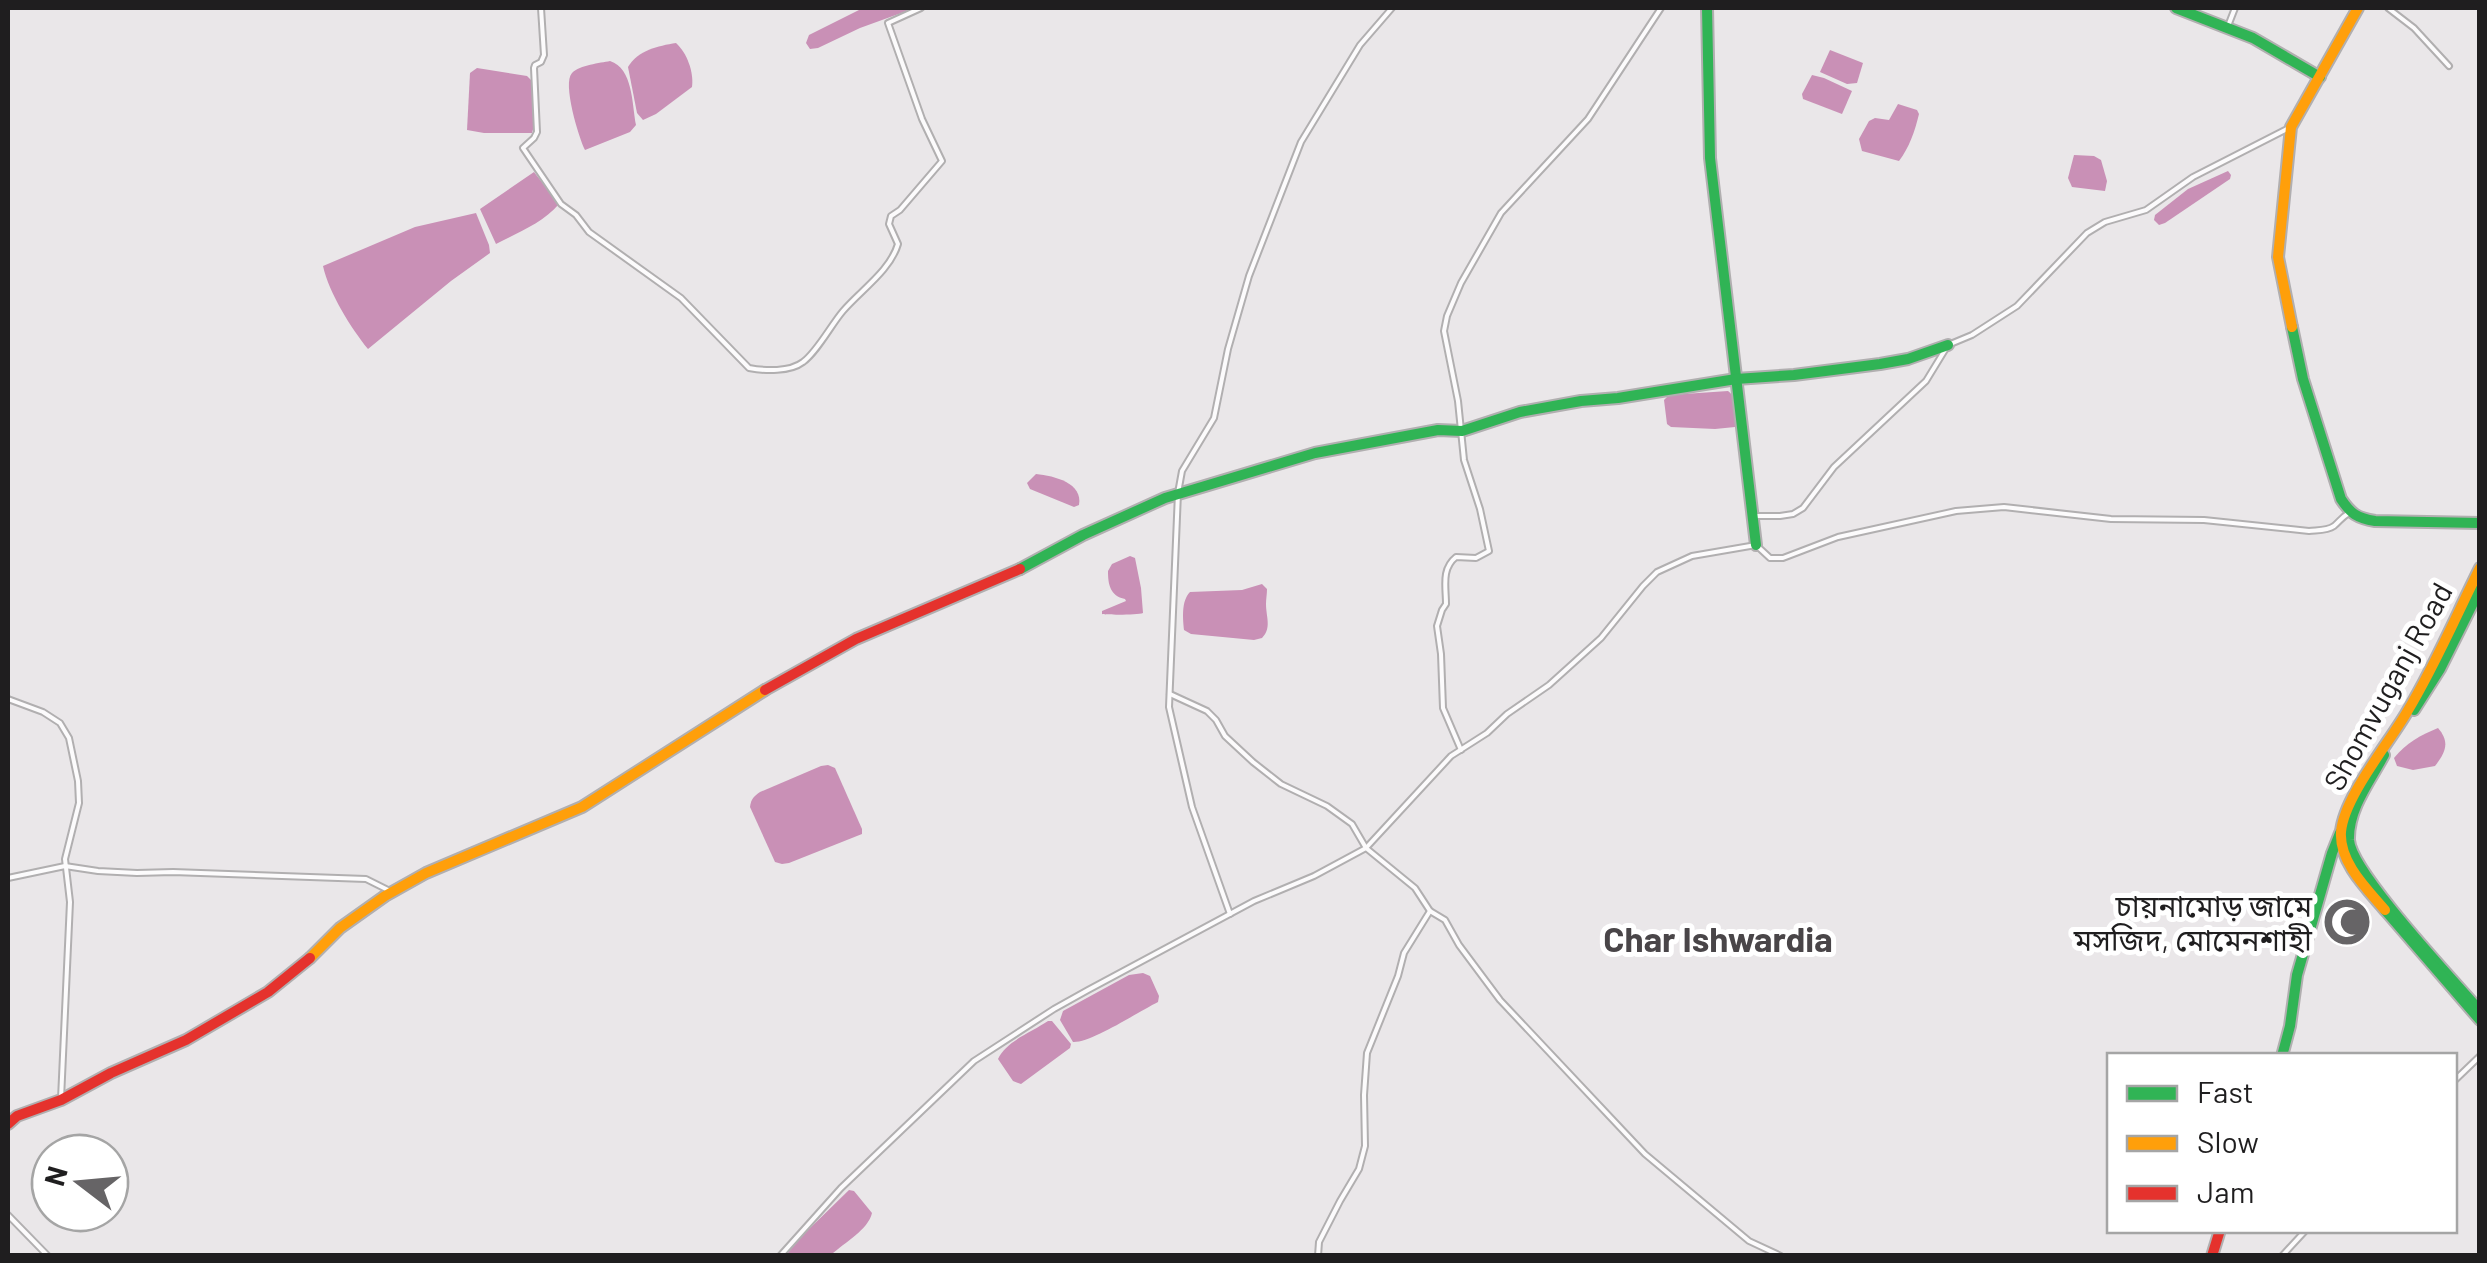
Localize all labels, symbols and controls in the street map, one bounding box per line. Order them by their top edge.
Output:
street label: Shomvuganj Road [2315,576,2459,796]
place label: চায়নামোড় জামে মসজিদ, মোমেনশাহী [2073,887,2313,957]
mosque icon: চায়নামোড় জামে মসজিদ, মোমেনশাহী [2321,896,2373,948]
district label: Char Ishwardia [1603,917,1833,959]
legend [2107,1053,2457,1233]
text: Fast [2197,1073,2254,1109]
text: Slow [2197,1123,2259,1159]
north arrow [30,1133,130,1233]
text: N [36,1162,74,1189]
text: Jam [2197,1173,2254,1209]

